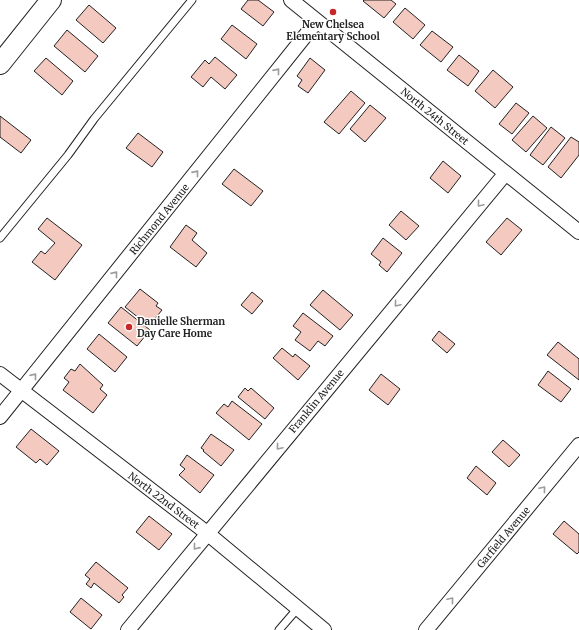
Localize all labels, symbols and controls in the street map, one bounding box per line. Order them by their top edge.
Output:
marker: New Chelsea Elementary School [328,7,338,17]
place label: New Chelsea Elementary School [286,18,380,43]
one-way arrow [272,69,279,76]
street label: North 24th Street [398,85,471,148]
one-way arrow [191,170,198,177]
street label: Richmond Avenue [127,181,192,257]
one-way arrow [478,199,485,206]
one-way arrow [110,272,117,279]
one-way arrow [395,299,402,306]
place label: Danielle Sherman Day Care Home [137,315,225,340]
marker: Danielle Sherman Day Care Home [124,322,134,332]
street label: Franklin Avenue [286,367,347,436]
one-way arrow [29,373,36,380]
one-way arrow [276,442,283,449]
street label: North 22nd Street [125,469,202,532]
one-way arrow [538,486,545,493]
street label: Garfield Avenue [474,504,533,571]
one-way arrow [193,542,200,549]
one-way arrow [446,597,453,605]

